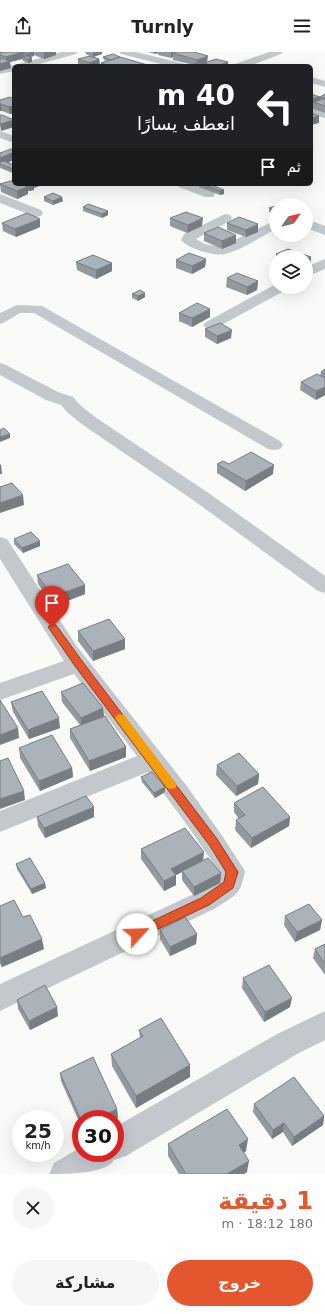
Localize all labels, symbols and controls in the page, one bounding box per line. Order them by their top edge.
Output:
icon: share [12,15,34,37]
icon: menu [291,15,313,37]
text: Turnly [131,16,194,37]
text: 40 m [157,79,235,112]
icon: left [249,80,301,132]
text: انعطف يسارًا [137,113,235,134]
icon: arrive [257,156,279,178]
text: ثم [287,158,301,176]
north arrow [269,198,313,242]
map controls [269,198,313,294]
button: layers [269,250,313,294]
pin [35,586,69,627]
icon: arrive [41,592,63,614]
position arrow [116,913,158,955]
speed limit sign: 30 [72,1110,124,1162]
text: 25 [24,1119,52,1143]
text: km/h [25,1140,51,1151]
button: close [12,1187,54,1229]
text: 1 دقيقة [218,1187,313,1215]
text: 180 m · 18:12 [222,1216,313,1231]
button: مشاركة [12,1260,159,1306]
button: خروج [167,1260,313,1306]

